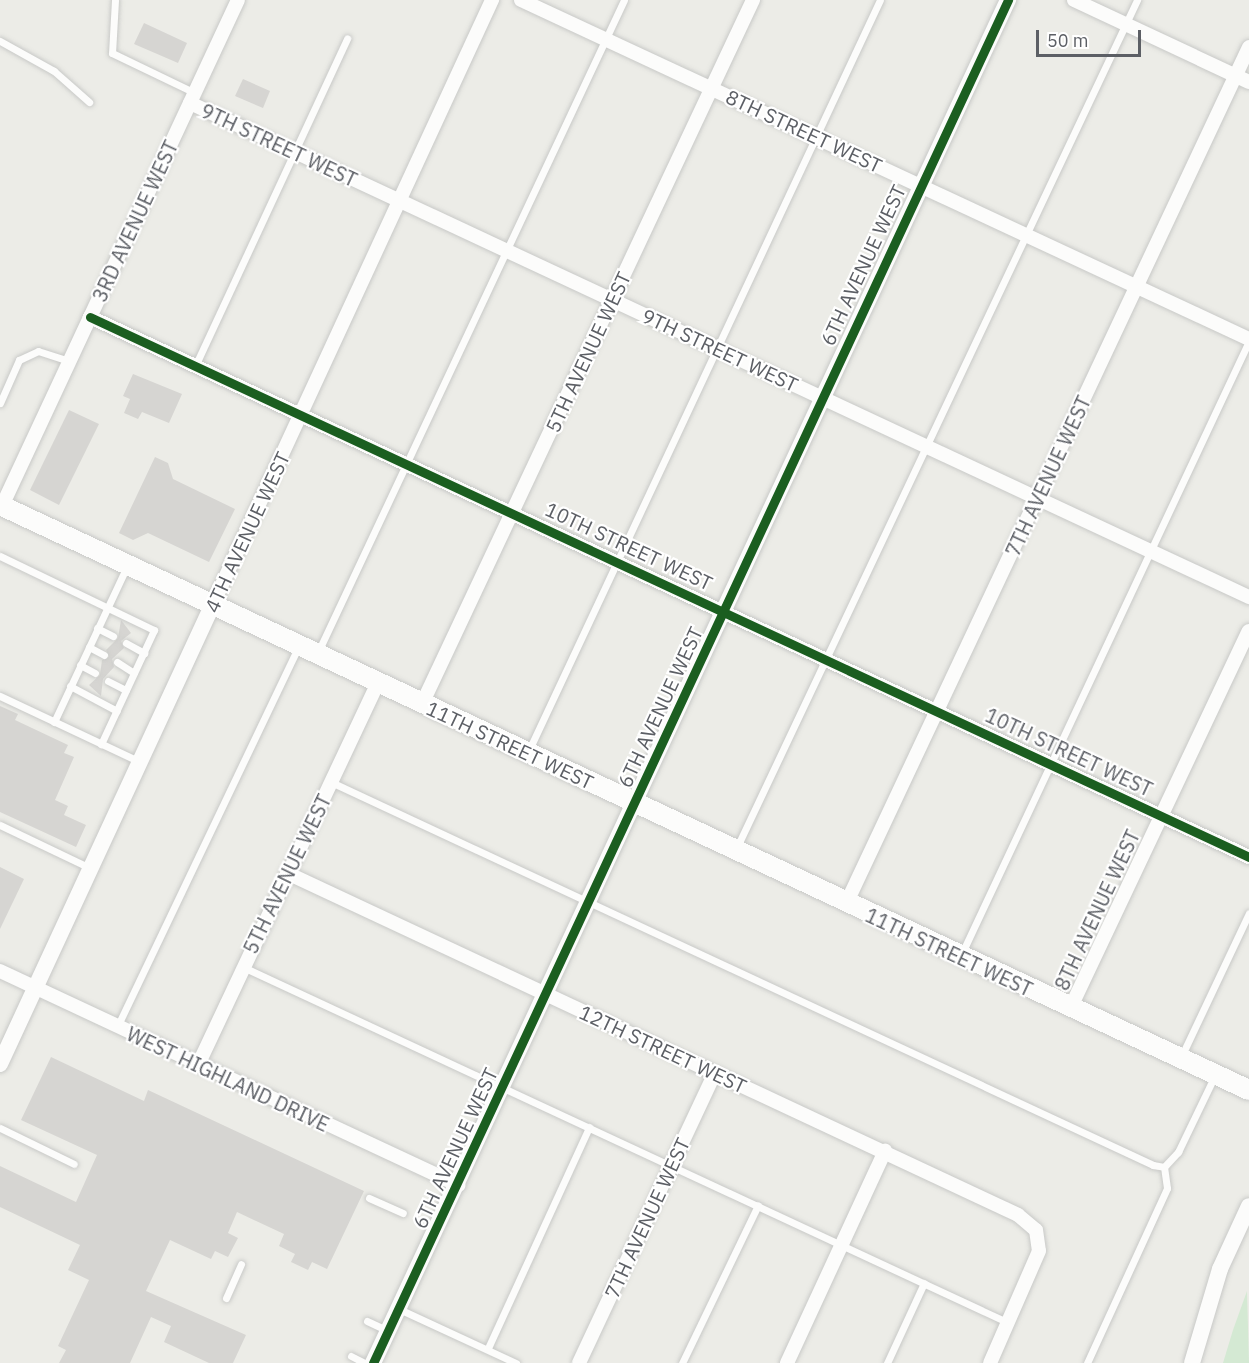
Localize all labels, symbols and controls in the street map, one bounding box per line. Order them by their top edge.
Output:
scale bar [1039,18,1144,56]
text: 50 m [1047,29,1089,52]
street label: 8TH STREET WEST [722,84,886,178]
street label: 9TH STREET WEST [197,98,361,192]
street label: 3RD AVENUE WEST [87,137,183,305]
street label: 6TH AVENUE WEST [815,181,911,349]
street label: 5TH AVENUE WEST [540,268,636,436]
street label: 9TH STREET WEST [638,303,802,397]
street label: 7TH AVENUE WEST [1000,392,1096,560]
street label: 4TH AVENUE WEST [199,448,295,616]
street label: 10TH STREET WEST [542,497,716,595]
street label: 6TH AVENUE WEST [612,623,708,791]
street label: 11TH STREET WEST [423,696,597,794]
street label: 10TH STREET WEST [982,703,1156,801]
street label: 5TH AVENUE WEST [238,790,336,958]
street label: 8TH AVENUE WEST [1049,826,1145,994]
street label: 11TH STREET WEST [862,903,1036,1001]
street label: 12TH STREET WEST [576,1000,750,1098]
street label: WEST HIGHLAND DRIVE [123,1021,333,1137]
street label: 6TH AVENUE WEST [407,1064,503,1232]
street label: 7TH AVENUE WEST [599,1134,695,1302]

